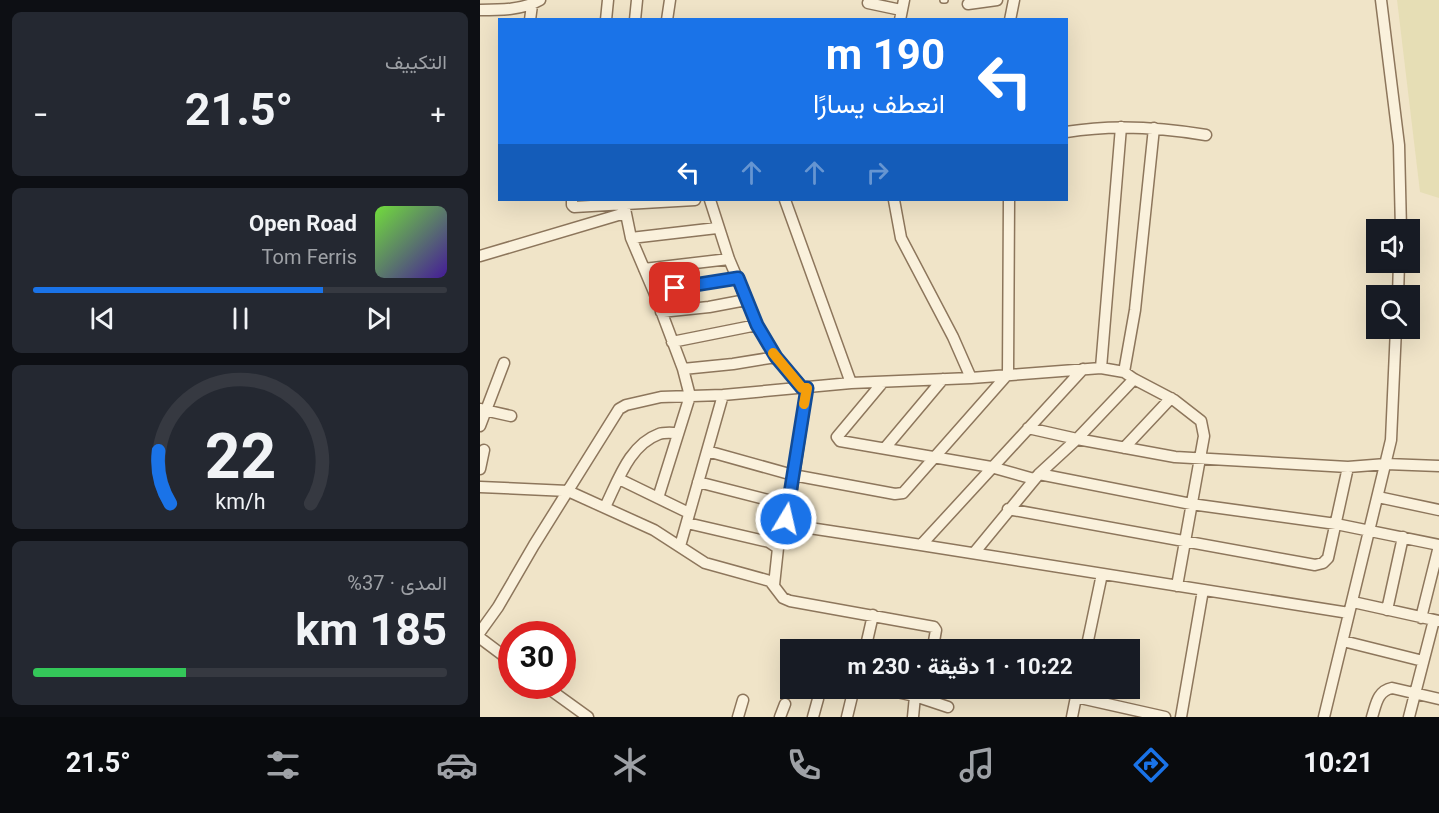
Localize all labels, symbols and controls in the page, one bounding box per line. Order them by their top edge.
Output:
text: 190 m [826,26,945,92]
icon: left [966,42,1044,120]
text: التكييف [385,48,447,80]
text: 21.5° [185,79,293,149]
text: انعطف يسارًا [813,85,945,128]
text: − [33,89,48,141]
text: + [429,89,447,141]
icon: left [672,156,705,189]
icon: ahead [735,156,768,189]
icon: ahead [798,156,831,189]
icon: right [861,156,894,189]
text: Open Road [249,208,357,243]
map controls [1366,219,1420,339]
button: sound [1366,219,1420,273]
text: Tom Ferris [262,243,357,275]
pin [649,262,700,313]
icon: arrive [658,271,691,304]
button: search [1366,285,1420,339]
icon: previous [86,302,119,335]
icon: pause [224,302,257,335]
icon: next [362,302,395,335]
text: 22 [204,414,276,512]
text: km/h [215,487,265,521]
position arrow [754,487,818,551]
text: المدى · 37% [347,569,447,601]
text: 185 km [295,599,447,669]
speed limit sign: 30 [498,621,576,699]
text: 10:22 · 1 دقيقة · 230 m [847,651,1073,686]
text: 21.5° [66,744,131,787]
icon: filters [262,744,304,786]
icon: car [436,744,478,786]
icon: climate [609,744,651,786]
icon: phone [783,744,825,786]
icon: music [956,744,998,786]
icon: directions [1130,744,1172,786]
text: 10:21 [1303,744,1373,787]

